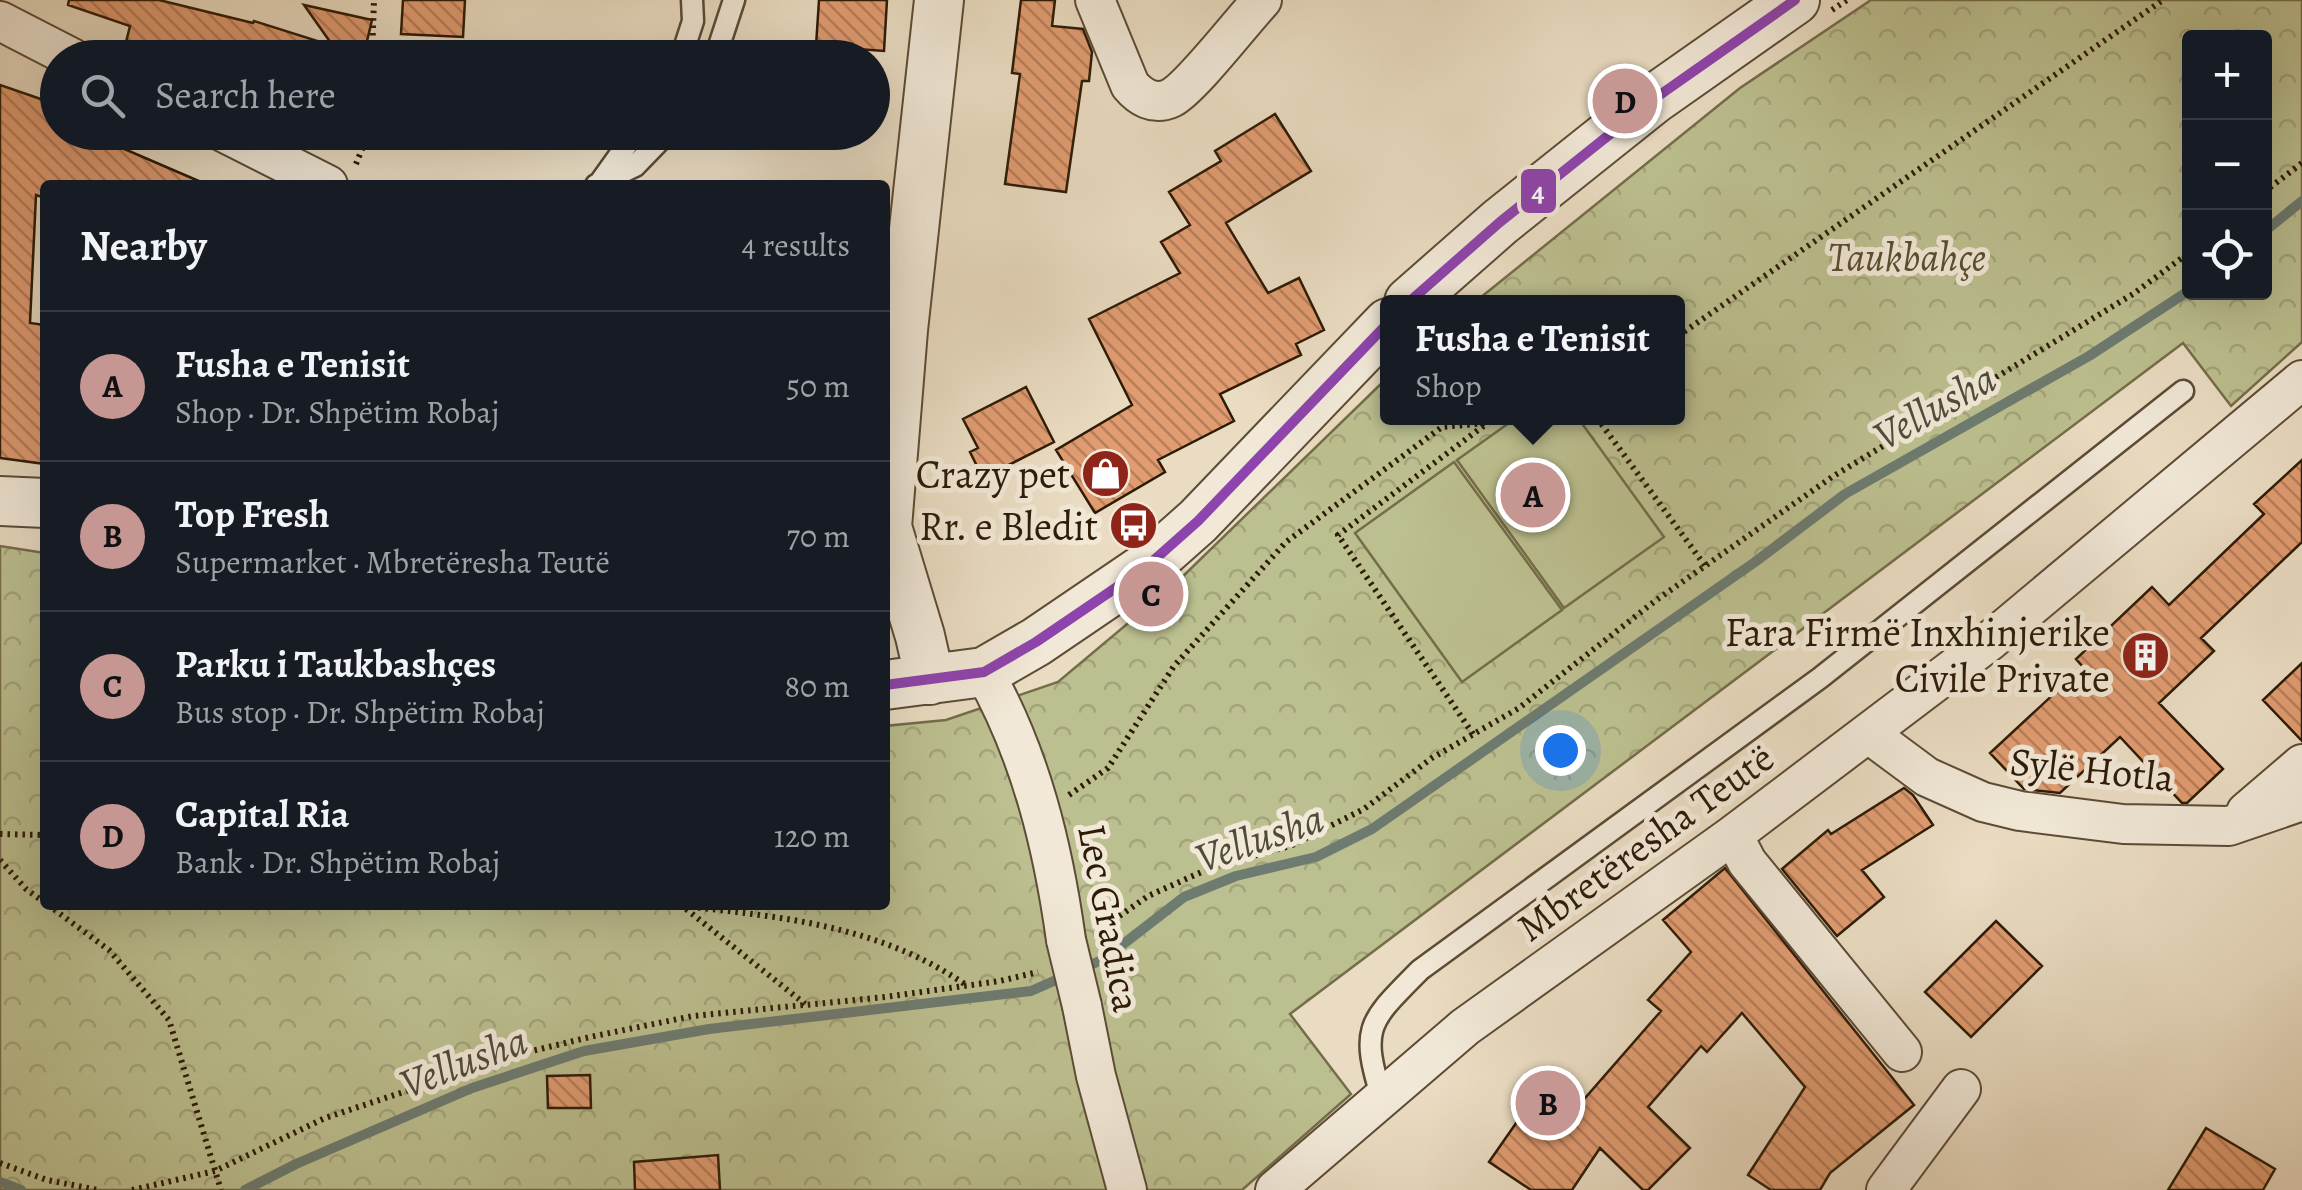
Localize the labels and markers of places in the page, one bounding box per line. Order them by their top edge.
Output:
pin: D [1592,64,1658,138]
place label: Crazy pet [916,447,1070,502]
shop icon: Crazy pet [1079,448,1131,500]
pin: A [1500,458,1566,532]
place label: Rr. e Bledit [919,499,1098,554]
bus stop icon: Rr. e Bledit [1107,500,1159,552]
pin: C [1118,556,1184,632]
place label: Fara Firmë Inxhinjerike Civile Private [1725,605,2110,706]
building icon: Fara Firmë Inxhinjerike Civile Private [2119,629,2171,681]
pin: B [1516,1066,1580,1140]

